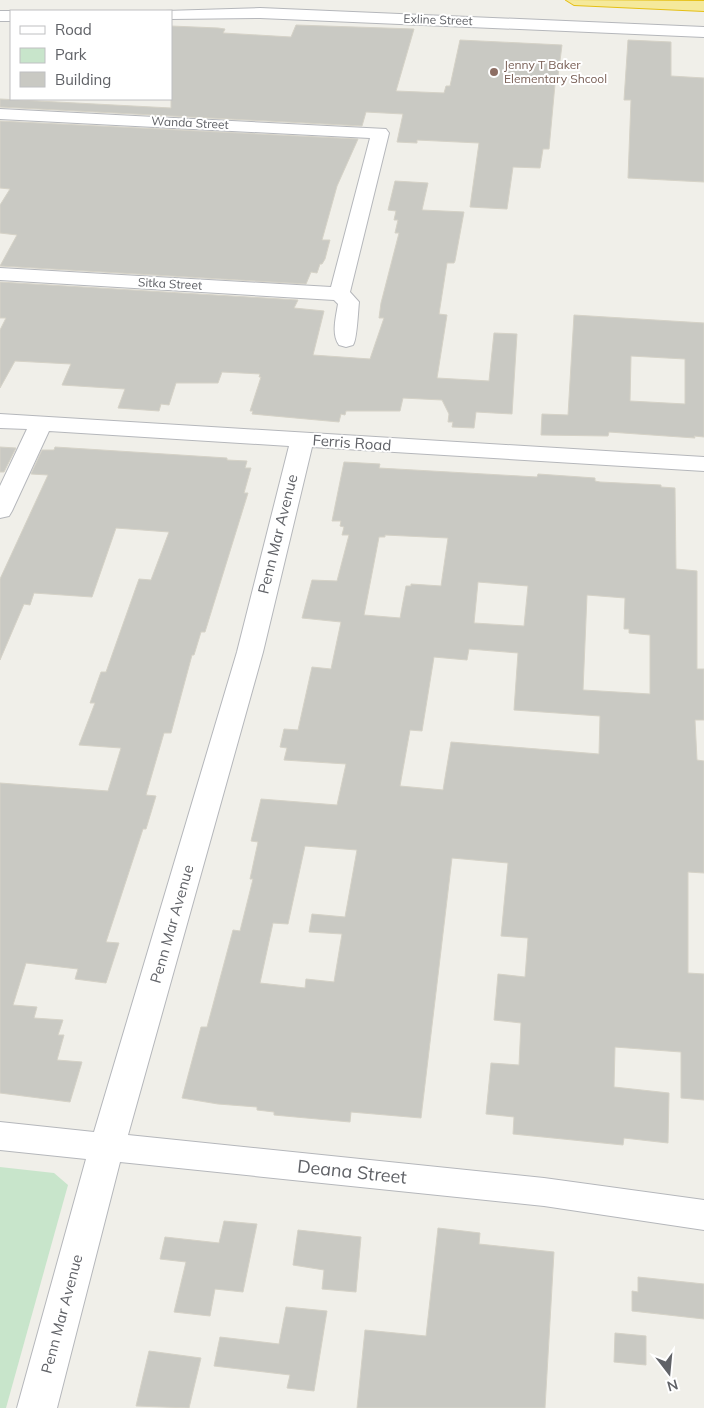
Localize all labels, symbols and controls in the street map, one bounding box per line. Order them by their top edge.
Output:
legend [10,10,172,100]
street label: Exline Street [403,11,473,28]
text: Road [55,20,92,39]
text: Park [55,45,87,64]
place label: Jenny T Baker Elementary Shcool [504,57,607,86]
marker: Jenny T Baker Elementary Shcool [488,66,500,78]
text: Building [55,70,111,89]
street label: Wanda Street [151,113,229,132]
street label: Sitka Street [138,274,202,293]
street label: Ferris Road [312,430,392,455]
street label: Penn Mar Avenue [253,472,302,596]
street label: Penn Mar Avenue [145,862,198,985]
street label: Deana Street [296,1154,408,1189]
street label: Penn Mar Avenue [36,1252,87,1376]
north arrow [644,1348,694,1398]
text: N [665,1375,680,1396]

